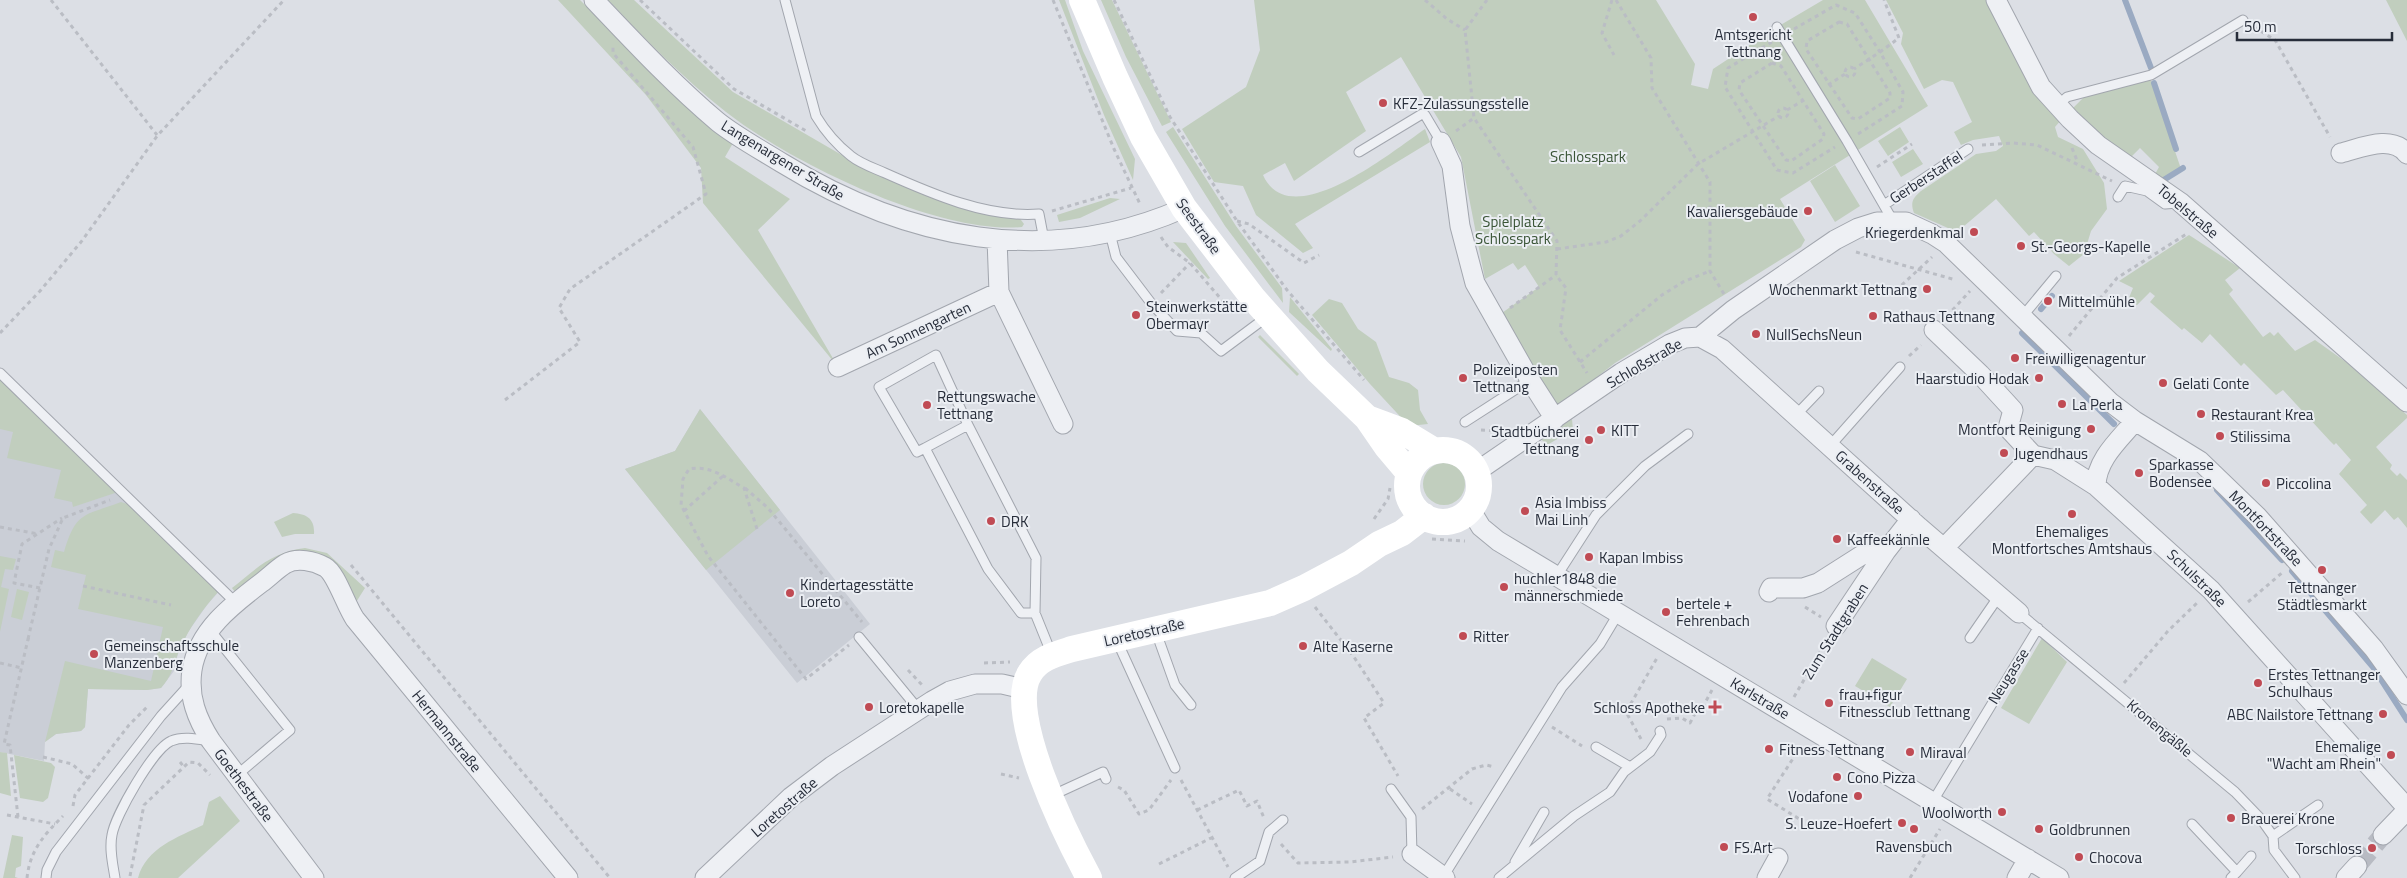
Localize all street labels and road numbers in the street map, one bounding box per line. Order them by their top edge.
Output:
street label: Langenargener Straße [717,114,849,206]
street label: Gerberstaffel [1885,145,1967,209]
street label: Tobelstraße [2152,178,2224,244]
street label: Seestraße [1171,193,1227,259]
street label: Am Sonnengarten [862,296,974,364]
street label: Schloßstraße [1602,332,1686,394]
street label: Grabenstraße [1830,444,1910,520]
street label: Montfortstraße [2224,485,2308,571]
street label: Schulstraße [2162,544,2232,612]
street label: Zum Stadtgraben [1796,578,1874,684]
street label: Loretostraße [1102,612,1186,652]
street label: Neugasse [1982,643,2034,709]
street label: Karlstraße [1726,671,1794,725]
street label: Hermannstraße [407,685,487,777]
street label: Kronengäßle [2122,693,2198,763]
street label: Goethestraße [209,743,279,827]
street label: Loretostraße [746,771,822,843]

